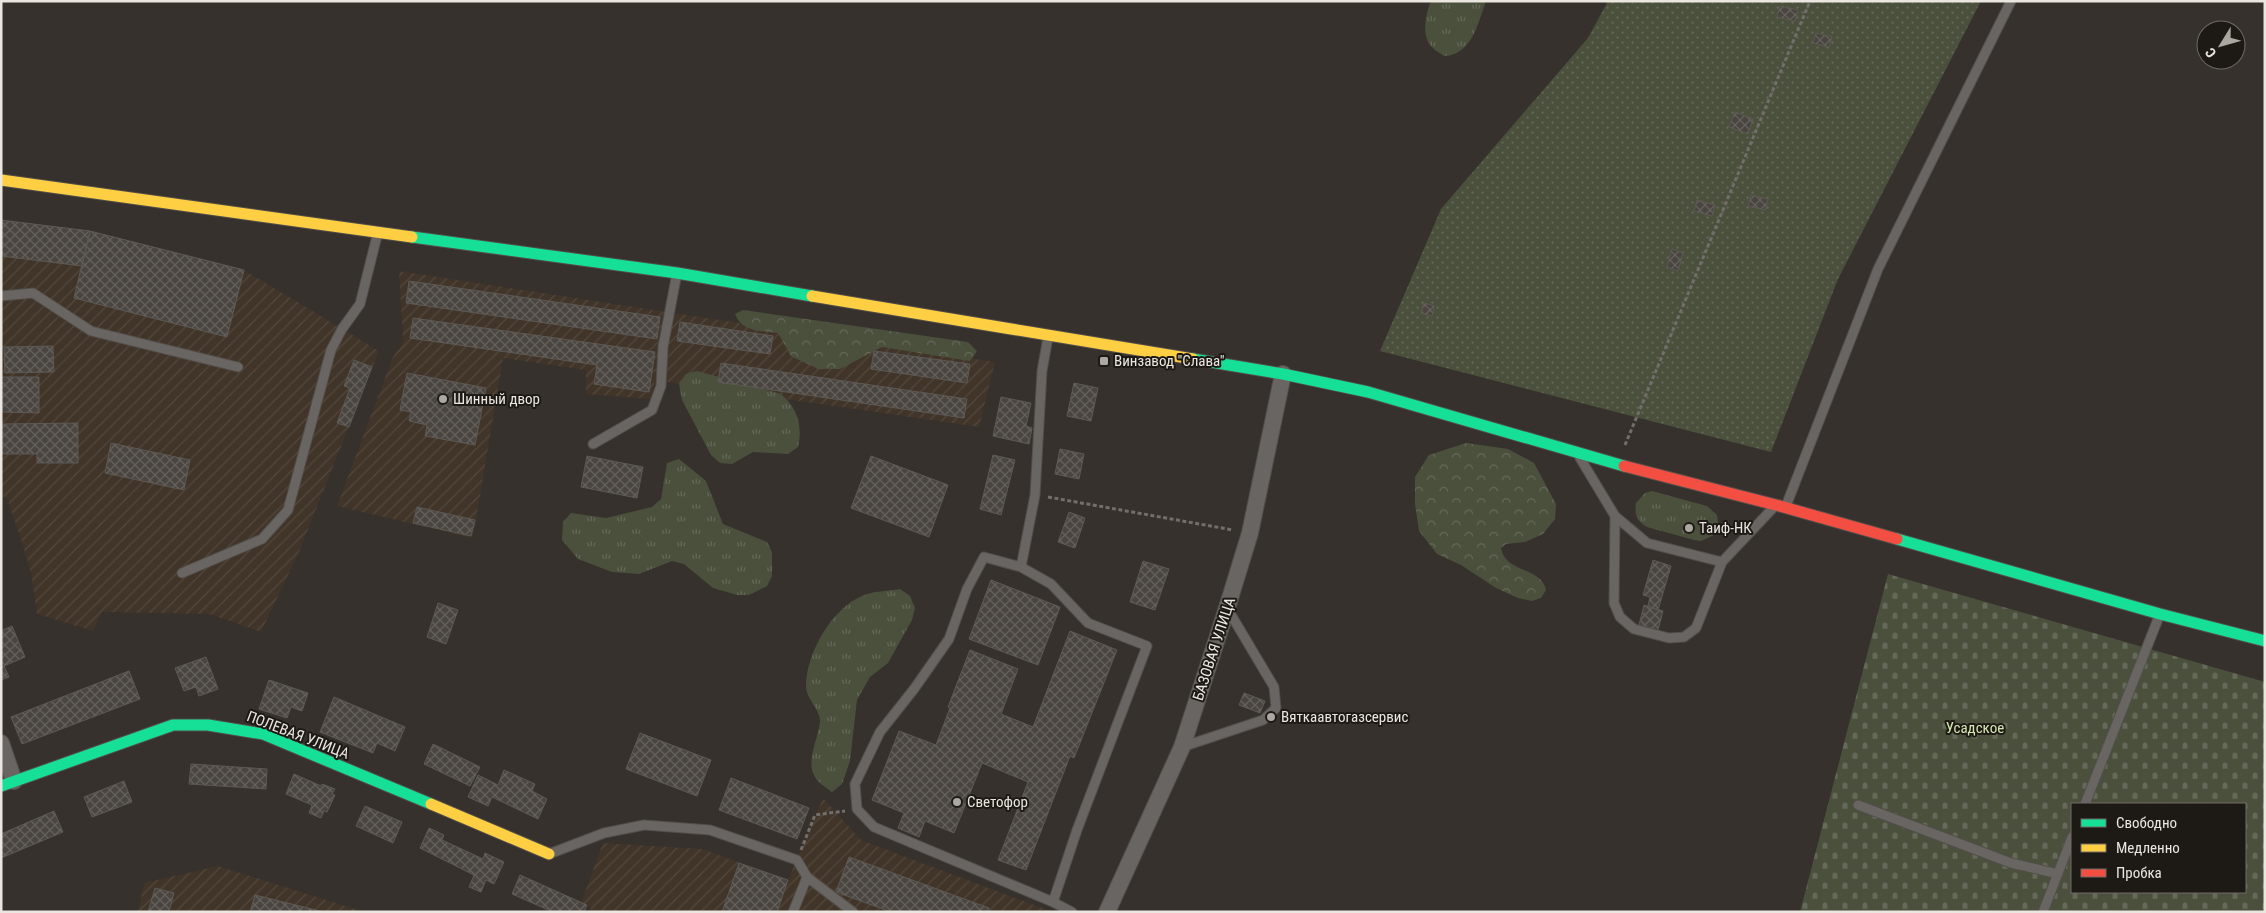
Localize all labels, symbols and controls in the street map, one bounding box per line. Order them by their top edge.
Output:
north arrow [2196,20,2246,70]
text: С [2202,45,2219,61]
place label: Винзавод "Слава" [1114,352,1225,370]
marker: Винзавод "Слава" [1098,355,1110,367]
place label: Шинный двор [453,390,540,408]
marker: Шинный двор [437,393,449,405]
place label: Таиф-НК [1699,519,1752,537]
marker: Таиф-НК [1683,522,1695,534]
street label: БАЗОВАЯ УЛИЦА [1189,595,1239,703]
street label: ПОЛЕВАЯ УЛИЦА [244,707,352,763]
place label: Вяткаавтогазсервис [1281,708,1408,726]
marker: Вяткаавтогазсервис [1265,711,1277,723]
park label: Усадское [1946,719,2004,737]
place label: Светофор [967,793,1028,811]
marker: Светофор [951,796,963,808]
legend [2071,803,2246,893]
text: Свободно [2116,814,2177,832]
text: Медленно [2116,839,2180,857]
text: Пробка [2116,864,2162,882]

